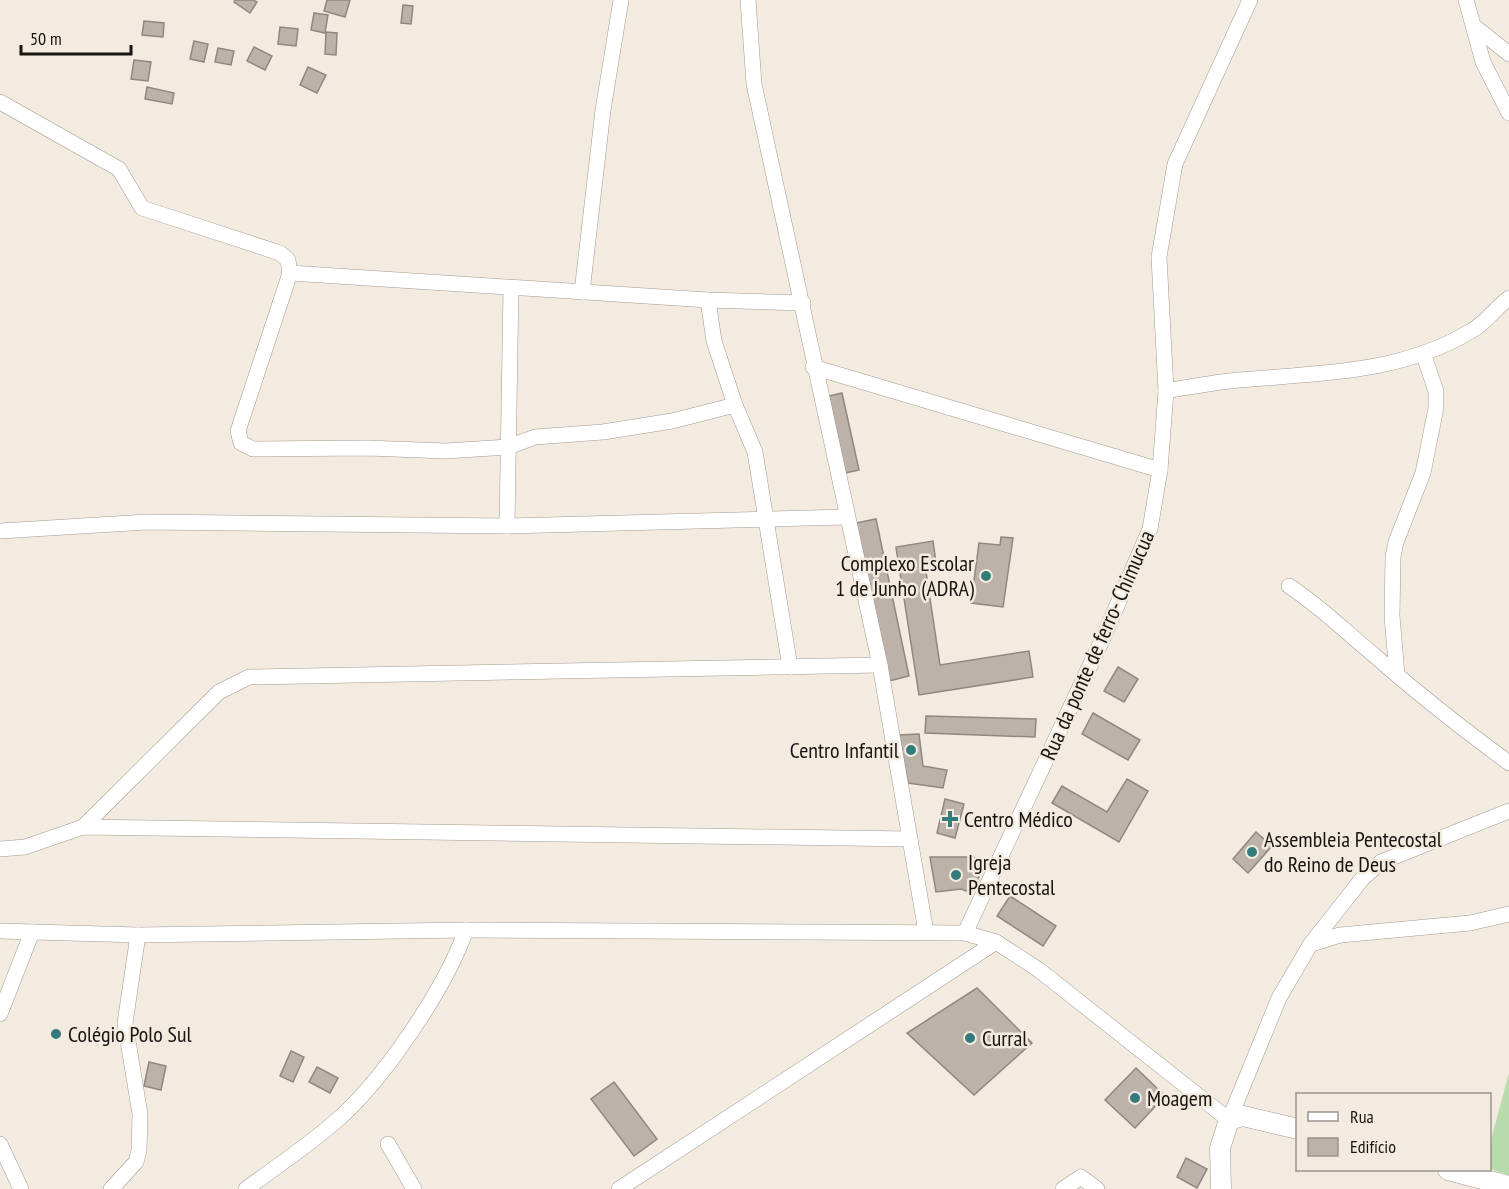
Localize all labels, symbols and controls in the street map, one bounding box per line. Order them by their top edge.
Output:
scale bar [21,18,130,56]
text: 50 m [30,27,62,50]
street label: Rua da ponte de ferro- Chimucua [1034,526,1160,764]
place label: Complexo Escolar 1 de Junho (ADRA) [835,549,975,602]
marker: Complexo Escolar 1 de Junho (ADRA) [979,569,993,583]
place label: Centro Infantil [790,736,900,764]
marker: Centro Infantil [904,743,918,757]
place label: Centro Médico [964,805,1073,833]
marker: Centro Médico [941,810,959,828]
place label: Assembleia Pentecostal do Reino de Deus [1264,825,1443,878]
marker: Assembleia Pentecostal do Reino de Deus [1245,845,1259,859]
place label: Igreja Pentecostal [968,848,1056,901]
marker: Igreja Pentecostal [949,868,963,882]
place label: Colégio Polo Sul [68,1020,192,1048]
place label: Curral [982,1024,1028,1052]
marker: Colégio Polo Sul [49,1027,63,1041]
marker: Curral [963,1031,977,1045]
place label: Moagem [1147,1084,1212,1112]
marker: Moagem [1128,1091,1142,1105]
legend [1296,1093,1491,1171]
text: Rua [1350,1105,1374,1128]
text: Edifício [1350,1135,1396,1158]

